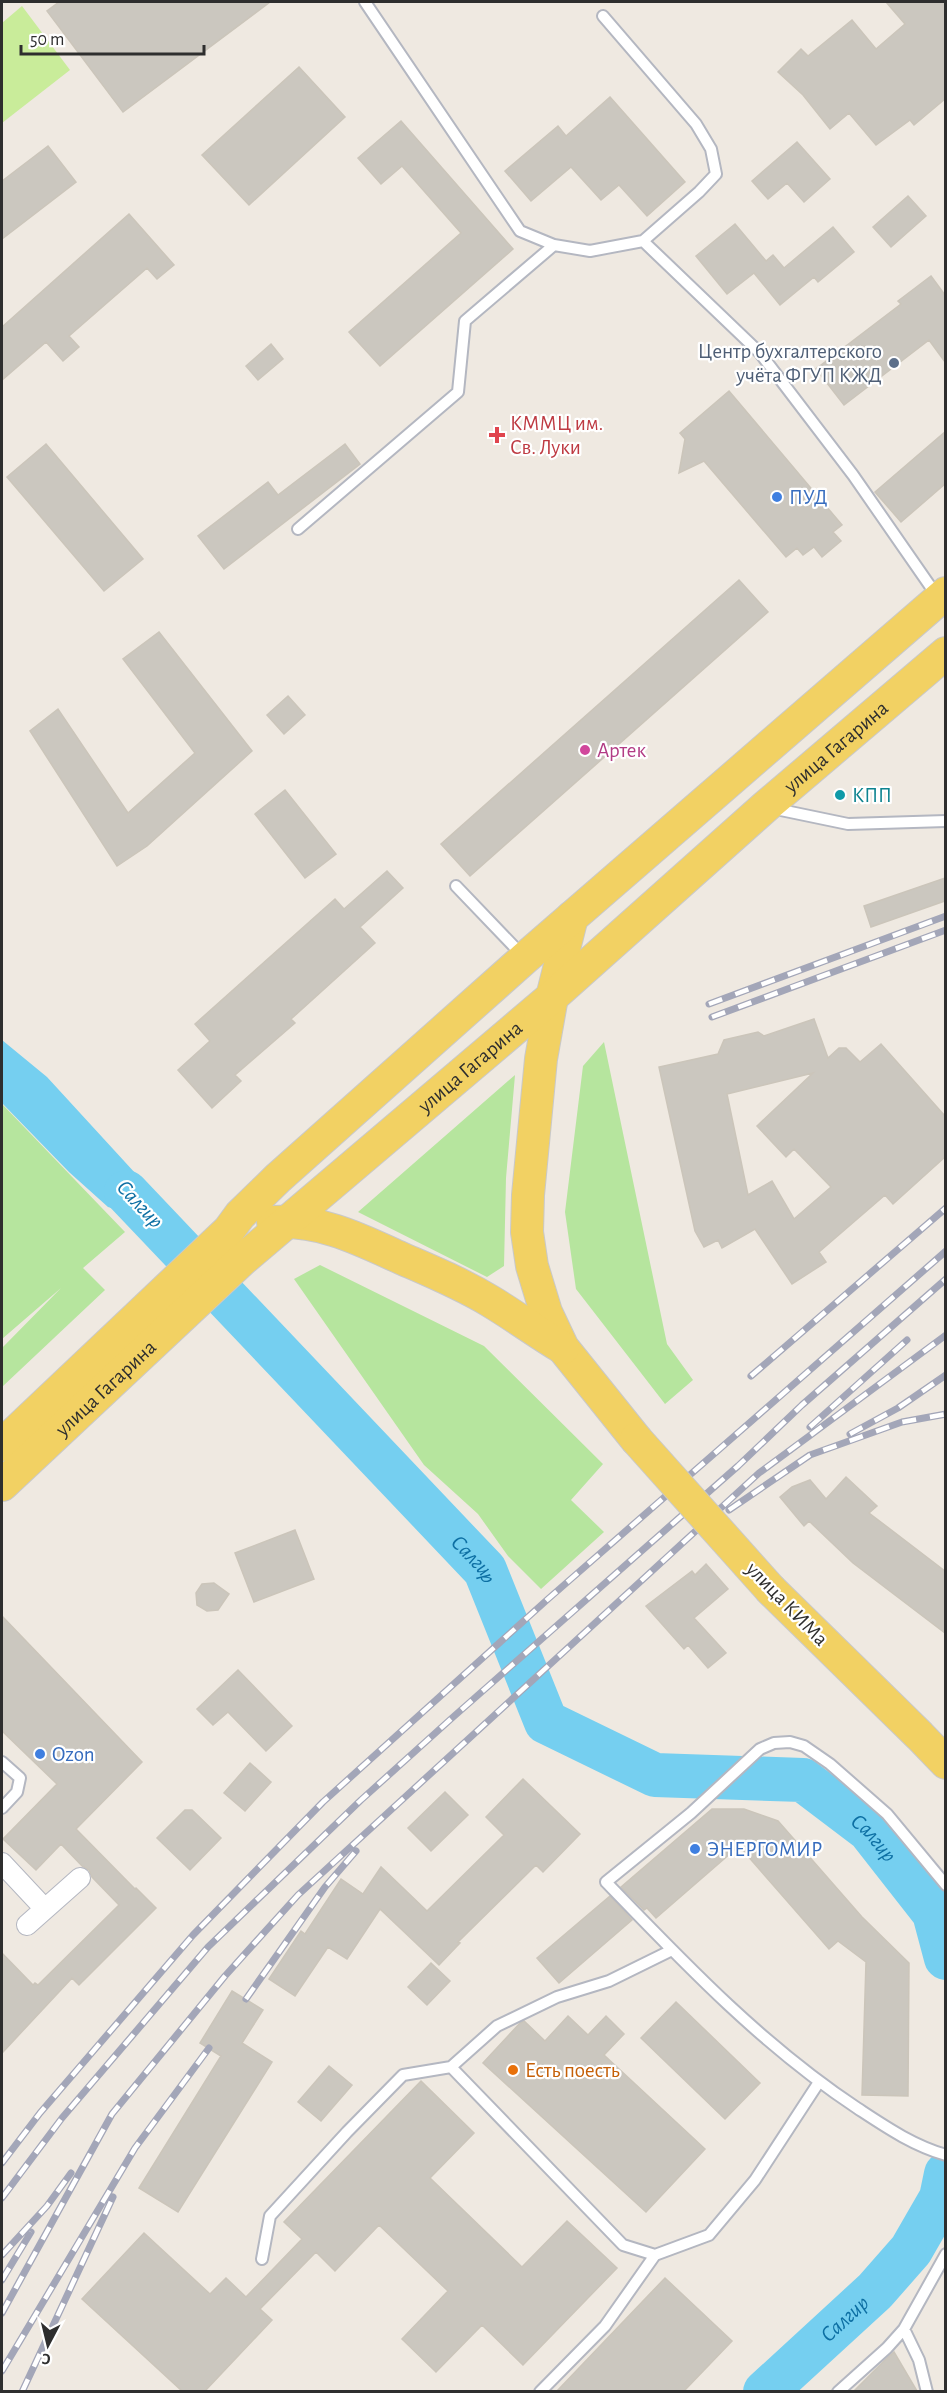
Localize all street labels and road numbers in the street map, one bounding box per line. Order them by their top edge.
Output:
street label: улица Гагарина [779,697,892,797]
street label: улица Гагарина [413,1016,526,1117]
street label: улица Гагарина [51,1336,160,1440]
street label: улица КИМа [742,1557,832,1650]

